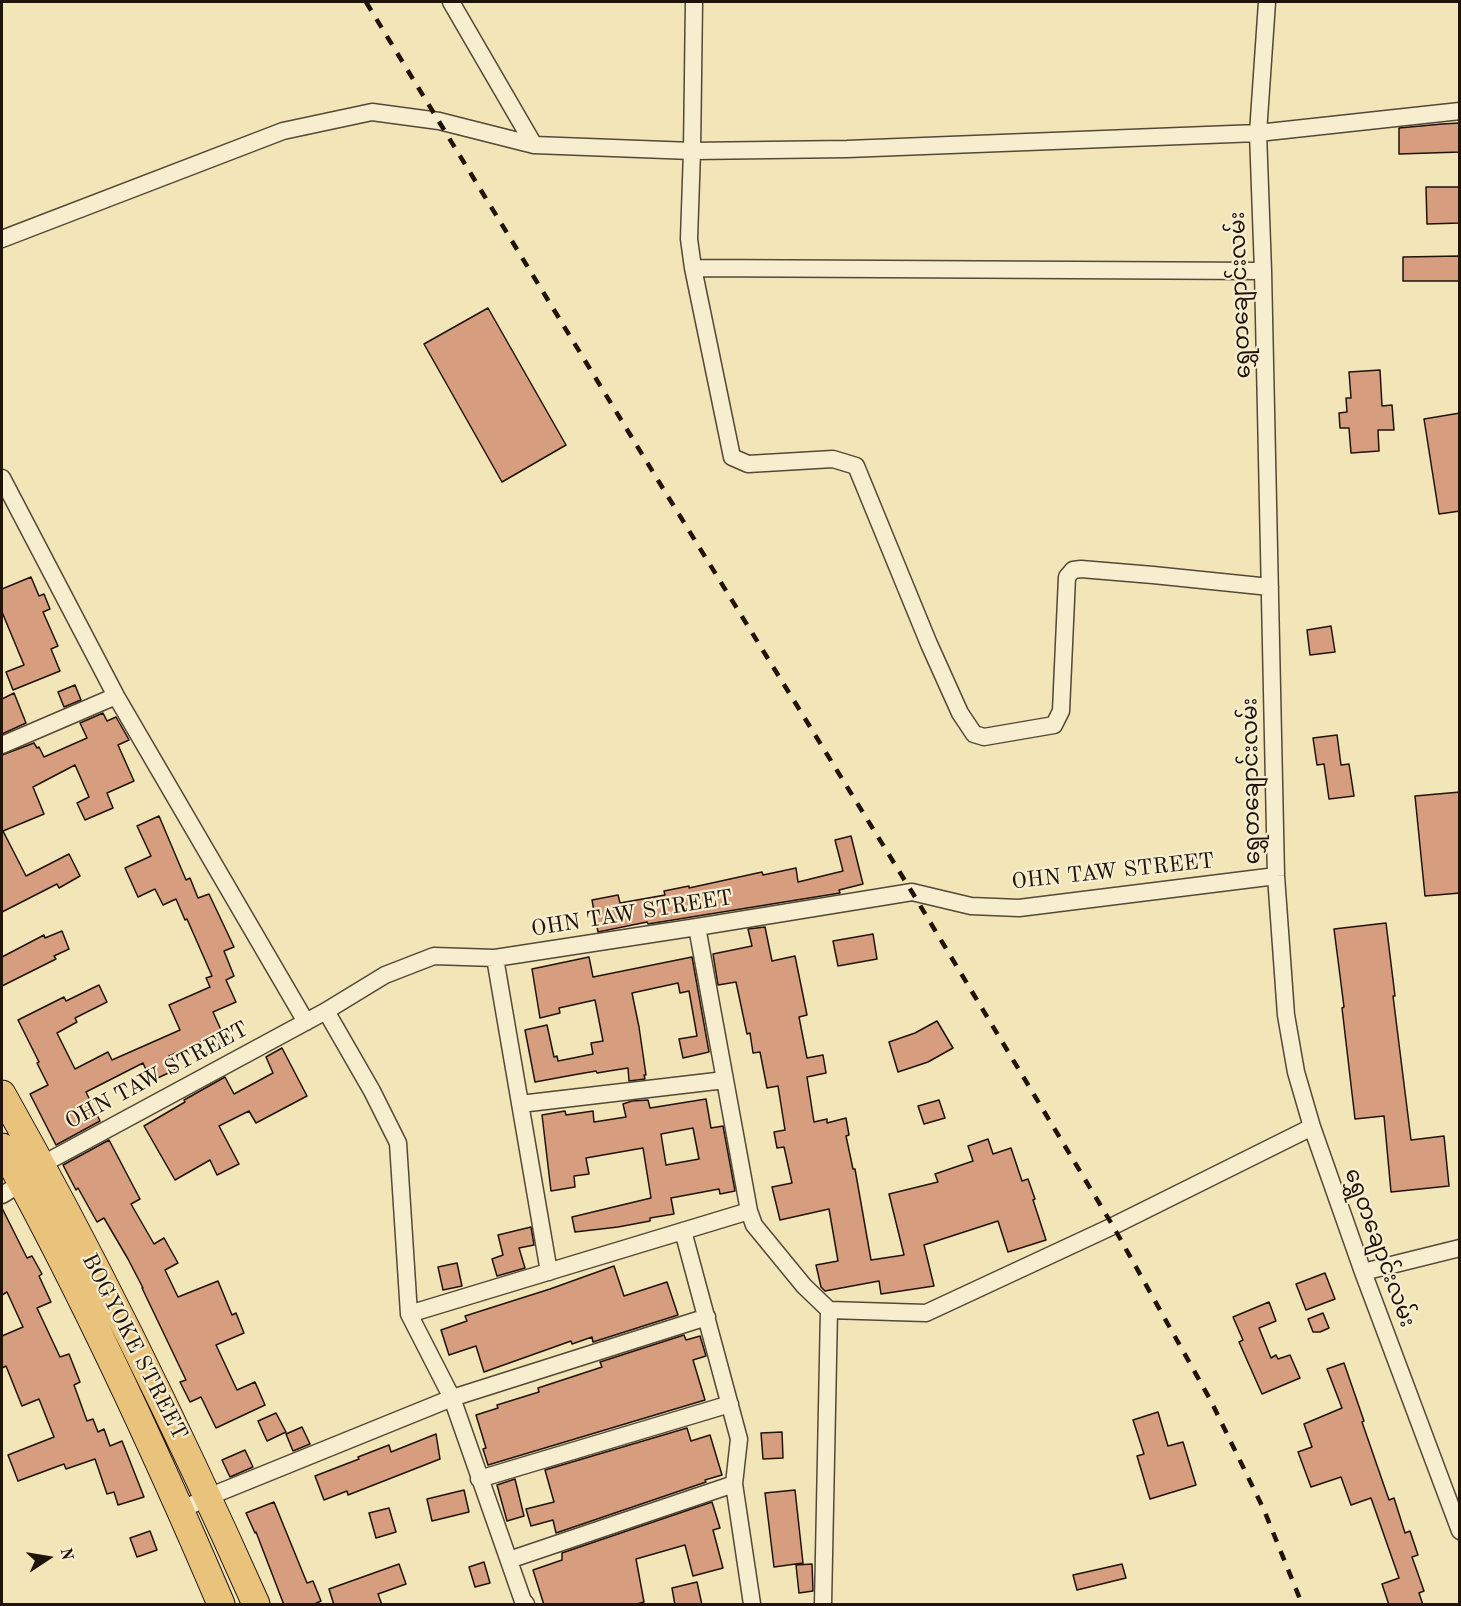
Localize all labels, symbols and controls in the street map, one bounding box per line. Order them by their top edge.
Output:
street label: ရွှေတချောင်းလမ်း [1225,211,1257,379]
street label: ရွှေတချောင်းလမ်း [1237,697,1267,865]
street label: OHN TAW STREET [1010,848,1216,896]
street label: OHN TAW STREET [529,885,735,943]
street label: OHN TAW STREET [61,1017,253,1135]
street label: ရွှေတချောင်းလမ်း [1338,1165,1420,1331]
street label: BOGYOKE STREET [75,1249,193,1445]
north arrow [18,1528,78,1588]
text: N [57,1547,75,1562]

